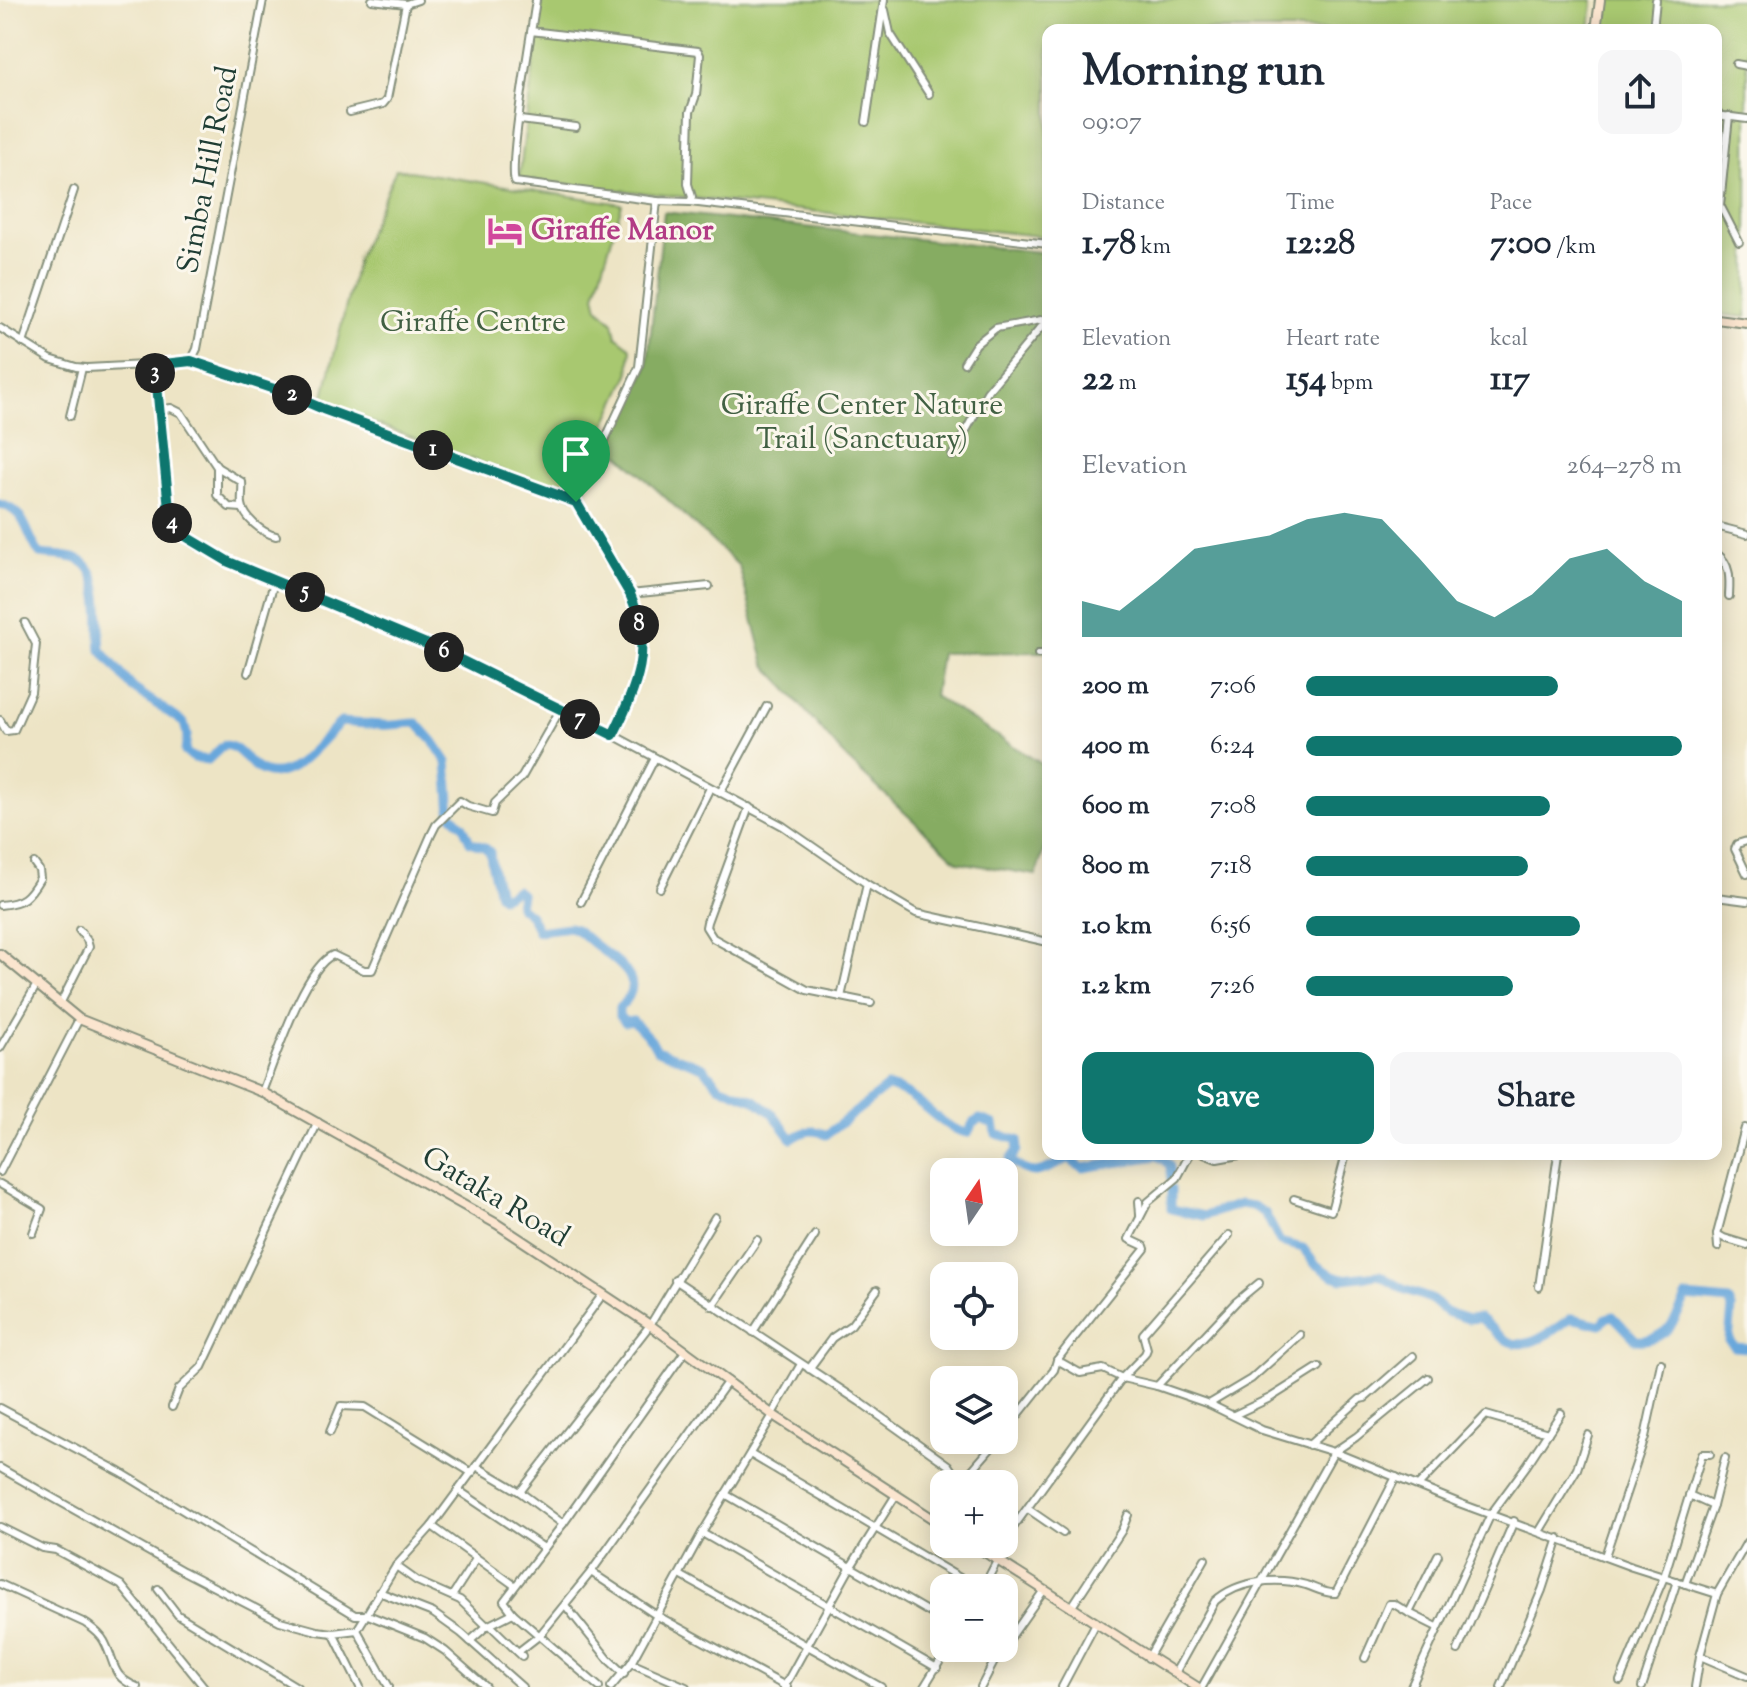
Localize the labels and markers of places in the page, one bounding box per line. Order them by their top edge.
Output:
place label: Giraffe Manor [531,210,714,253]
hotel icon: Giraffe Manor [486,212,524,250]
pin: 3 [135,353,175,393]
pin: 2 [272,375,312,415]
pin [542,420,610,502]
pin: 1 [413,430,453,470]
pin: 4 [152,503,192,543]
pin: 5 [285,572,325,612]
pin: 8 [619,605,659,645]
pin: 6 [424,632,464,672]
pin: 7 [560,699,600,739]

